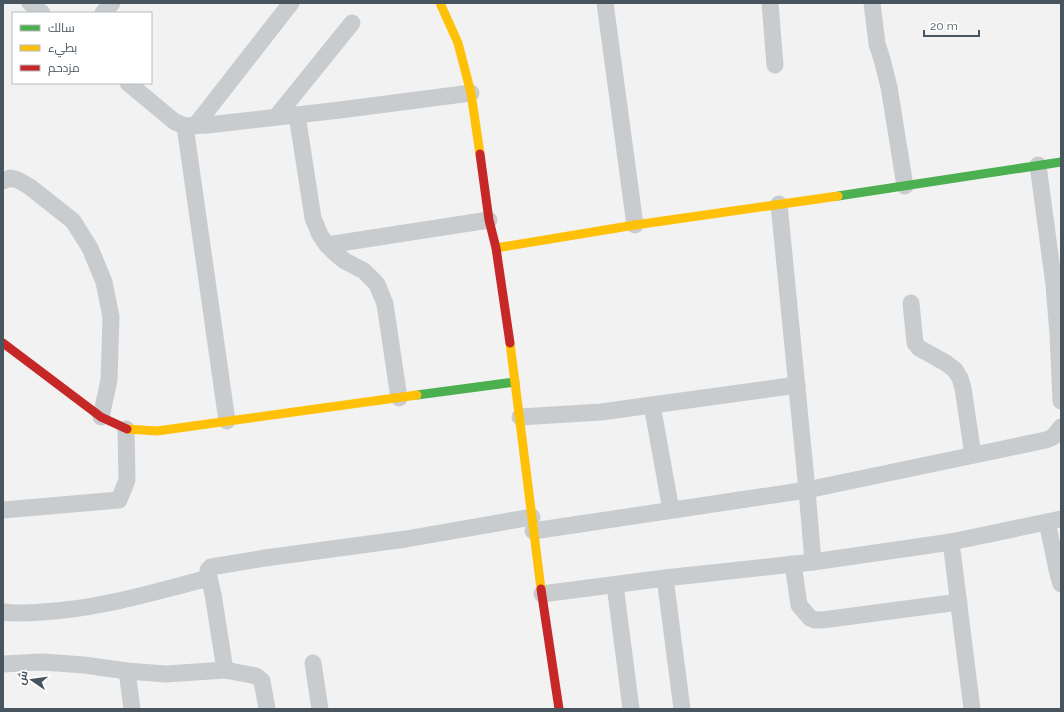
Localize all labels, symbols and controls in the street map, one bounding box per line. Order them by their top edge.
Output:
legend [12,12,152,84]
scale bar [924,12,979,38]
text: 20 m [930,19,958,33]
text: سالك [48,21,75,35]
text: بطيء [48,41,77,58]
text: مزدحم [48,61,80,76]
north arrow [12,660,52,700]
text: ش [15,670,31,686]

